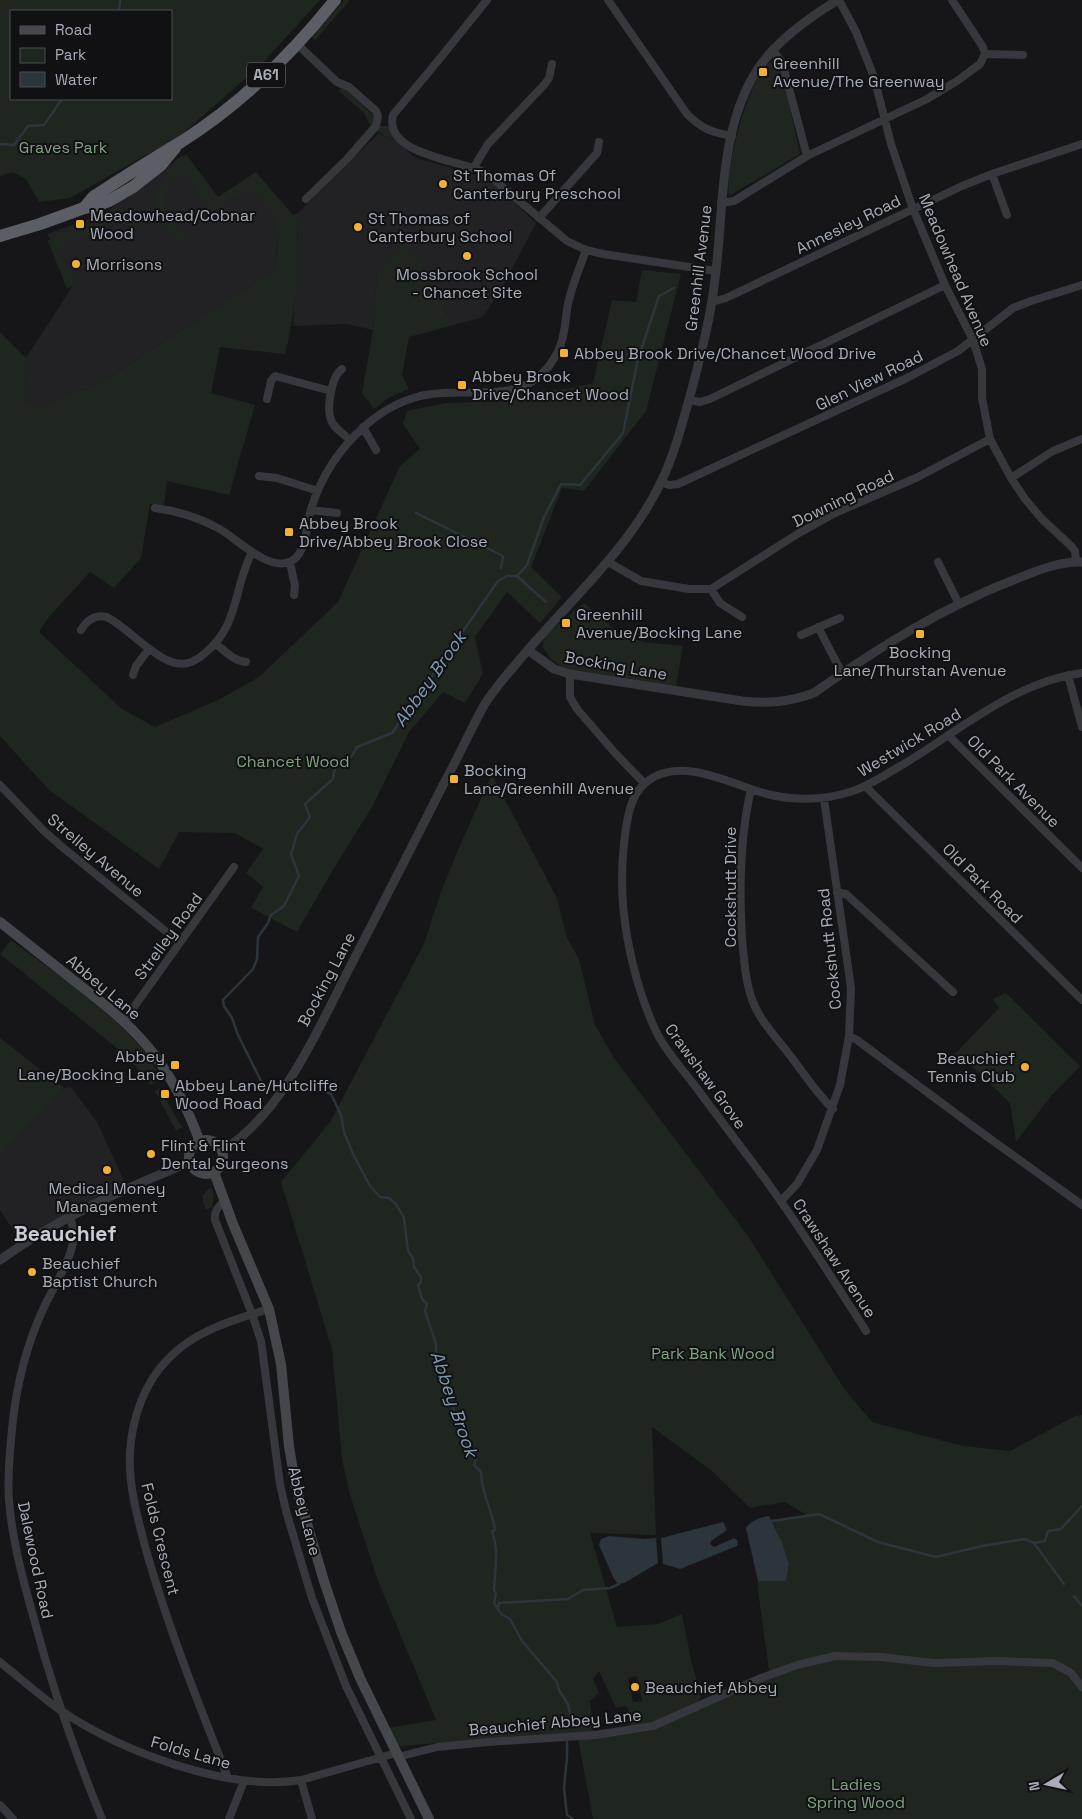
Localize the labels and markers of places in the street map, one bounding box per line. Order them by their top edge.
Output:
place label: Greenhill Avenue/The Greenway [773,53,945,92]
marker: Greenhill Avenue/The Greenway [757,66,769,78]
place label: St Thomas Of Canterbury Preschool [453,165,621,204]
marker: St Thomas Of Canterbury Preschool [437,178,449,190]
place label: Meadowhead/Cobnar Wood [90,205,255,244]
place label: St Thomas of Canterbury School [368,208,513,247]
marker: Meadowhead/Cobnar Wood [74,218,86,230]
marker: St Thomas of Canterbury School [352,221,364,233]
marker: Mossbrook School - Chancet Site [461,250,473,262]
place label: Morrisons [86,254,162,275]
marker: Morrisons [70,258,82,270]
place label: Mossbrook School - Chancet Site [396,264,538,303]
place label: Abbey Brook Drive/Chancet Wood Drive [574,343,876,364]
marker: Abbey Brook Drive/Chancet Wood Drive [558,347,570,359]
place label: Abbey Brook Drive/Chancet Wood [472,366,629,405]
marker: Abbey Brook Drive/Chancet Wood [456,379,468,391]
place label: Abbey Brook Drive/Abbey Brook Close [299,513,488,552]
marker: Abbey Brook Drive/Abbey Brook Close [283,526,295,538]
place label: Greenhill Avenue/Bocking Lane [576,604,742,643]
marker: Greenhill Avenue/Bocking Lane [560,617,572,629]
marker: Bocking Lane/Thurstan Avenue [914,628,926,640]
place label: Bocking Lane/Thurstan Avenue [834,642,1006,681]
place label: Bocking Lane/Greenhill Avenue [464,760,634,799]
marker: Bocking Lane/Greenhill Avenue [448,773,460,785]
place label: Abbey Lane/Bocking Lane [18,1046,165,1085]
place label: Beauchief Tennis Club [927,1048,1015,1087]
marker: Abbey Lane/Bocking Lane [169,1059,181,1071]
marker: Beauchief Tennis Club [1019,1061,1031,1073]
place label: Abbey Lane/Hutcliffe Wood Road [175,1075,338,1114]
marker: Abbey Lane/Hutcliffe Wood Road [159,1088,171,1100]
place label: Flint & Flint Dental Surgeons [161,1135,288,1174]
marker: Flint & Flint Dental Surgeons [145,1148,157,1160]
marker: Medical Money Management [101,1164,113,1176]
place label: Medical Money Management [48,1178,166,1217]
place label: Beauchief Baptist Church [42,1253,158,1292]
marker: Beauchief Baptist Church [26,1266,38,1278]
place label: Beauchief Abbey [645,1677,777,1698]
marker: Beauchief Abbey [629,1681,641,1693]

